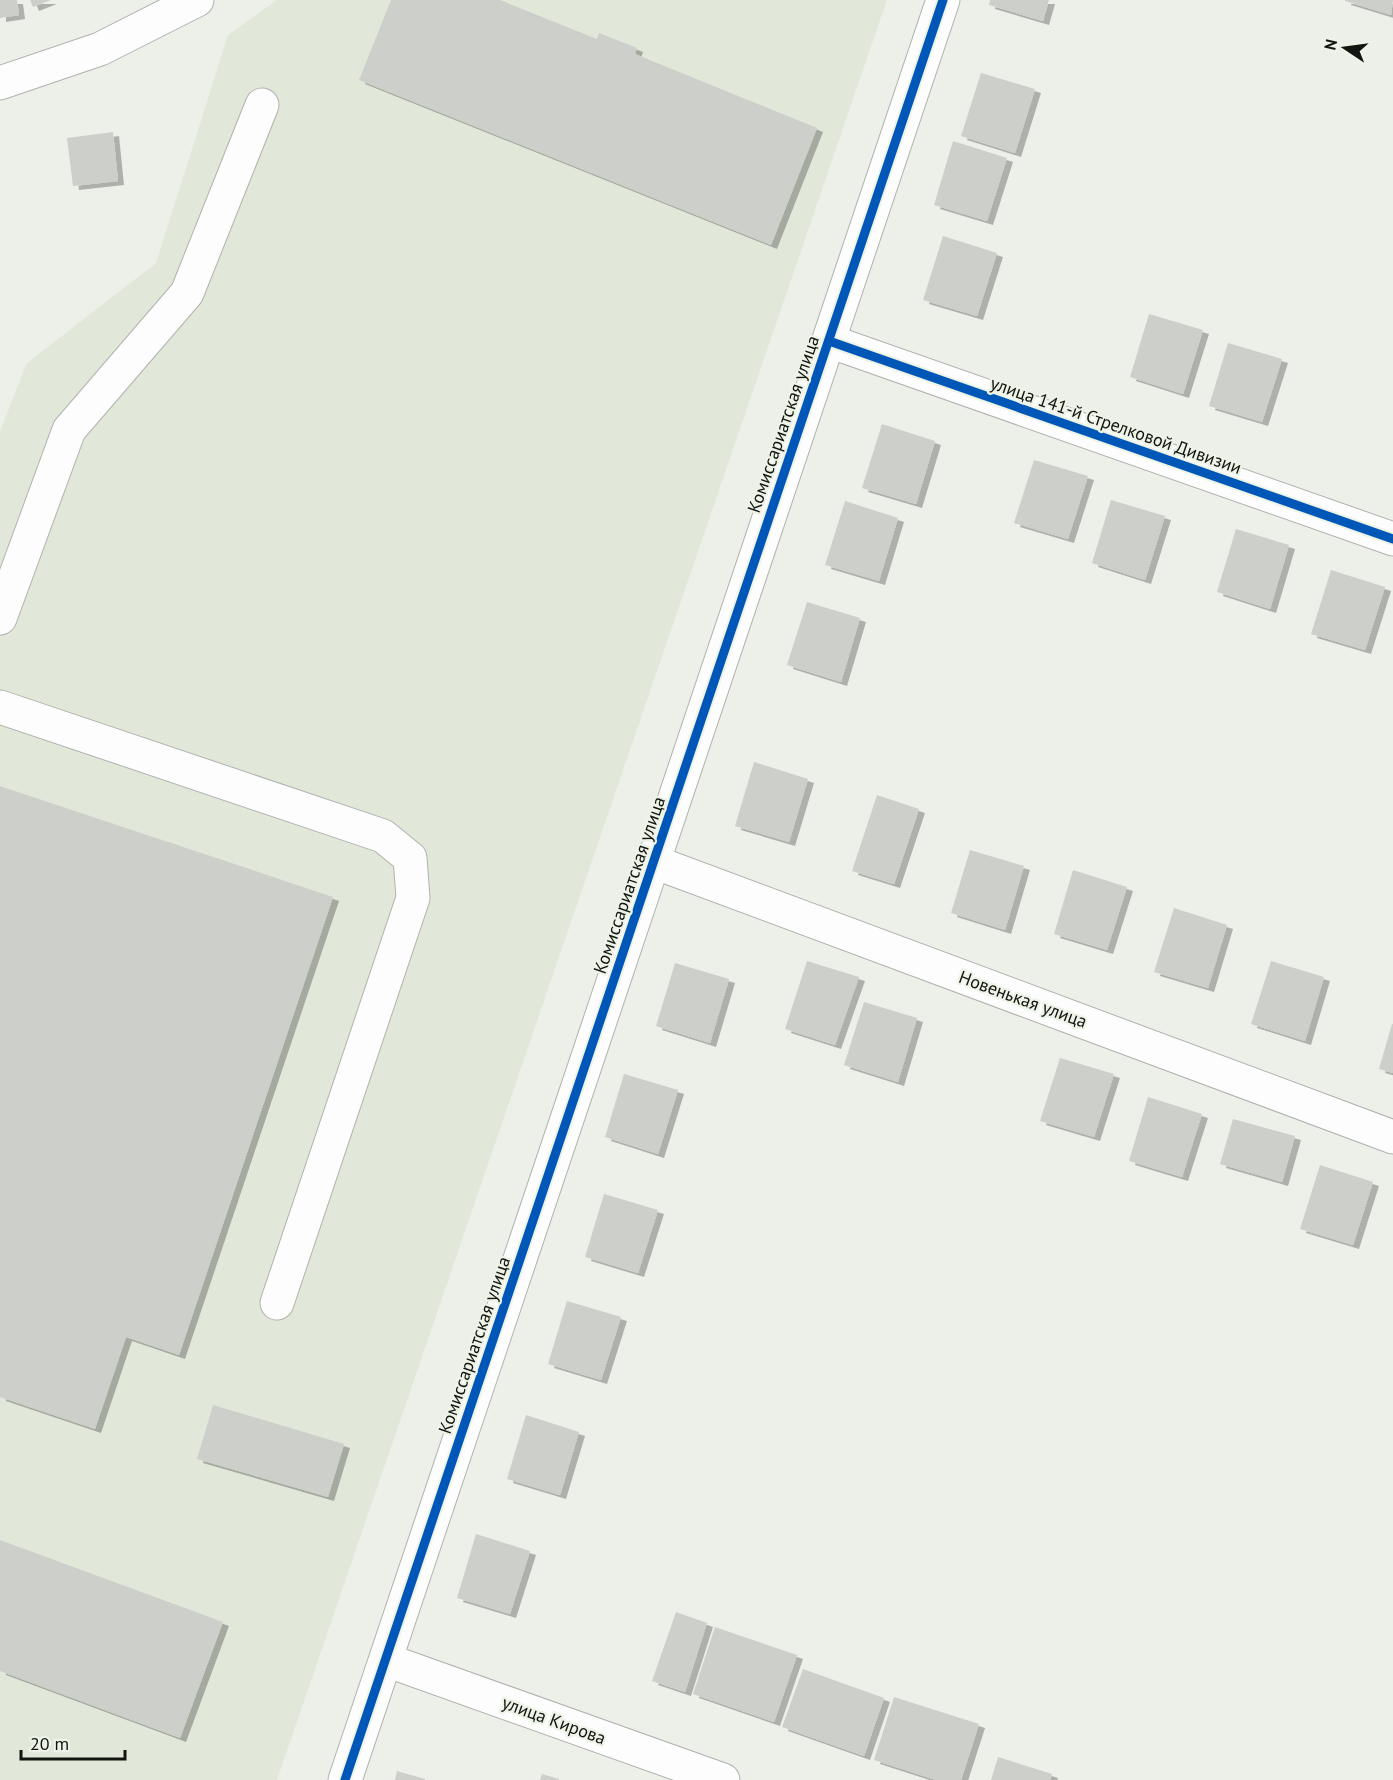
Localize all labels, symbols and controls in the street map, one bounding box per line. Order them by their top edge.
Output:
north arrow [1315,18,1375,78]
text: N [1319,37,1341,52]
street label: Комиссариатская улица [742,332,824,516]
street label: улица 141-й Стрелковой Дивизии [987,371,1245,479]
street label: Комиссариатская улица [588,793,670,977]
street label: Новенькая улица [956,965,1090,1033]
street label: Комиссариатская улица [433,1253,515,1437]
street label: улица Кирова [499,1691,609,1749]
scale bar [21,1723,124,1761]
text: 20 m [30,1732,69,1755]

